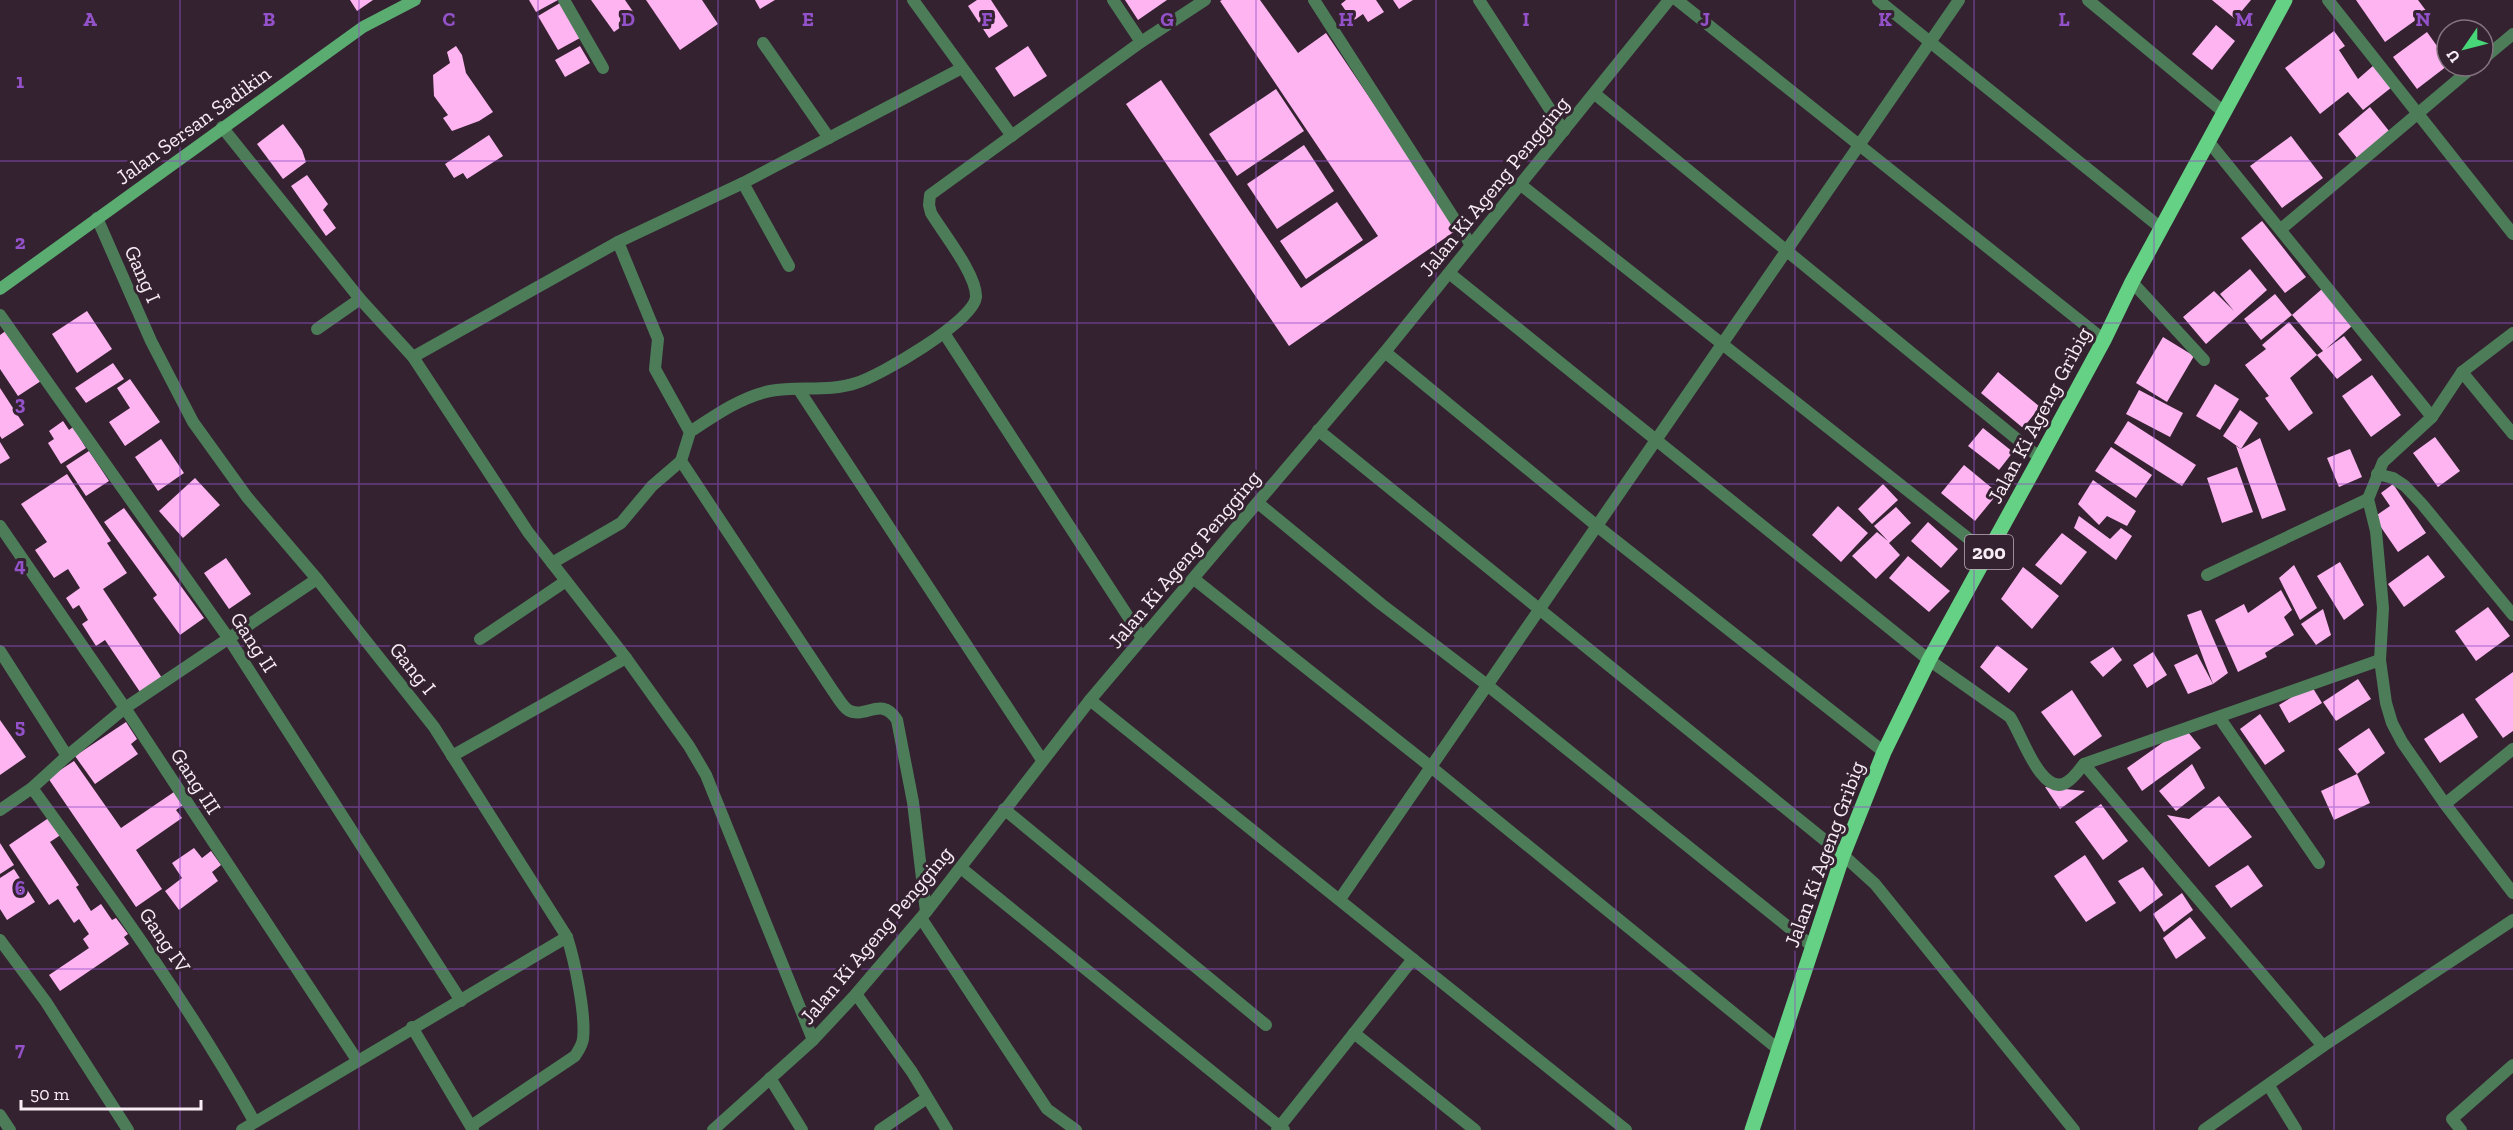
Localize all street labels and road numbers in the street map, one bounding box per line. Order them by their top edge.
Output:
street label: Jalan Sersan Sadikin [111,60,275,190]
street label: Jalan Ki Ageng Pengging [1414,91,1575,281]
street label: Gang I [119,242,167,306]
street label: Jalan Ki Ageng Gribig [1982,322,2096,507]
street label: Jalan Ki Ageng Pengging [1102,465,1266,653]
road number: 200 [1965,535,2013,569]
street label: Gang II [225,607,283,677]
street label: Gang I [384,637,442,699]
street label: Gang III [166,743,226,819]
street label: Jalan Ki Ageng Gribig [1779,757,1869,950]
street label: Jalan Ki Ageng Pengging [794,841,958,1029]
street label: Gang IV [134,903,196,978]

